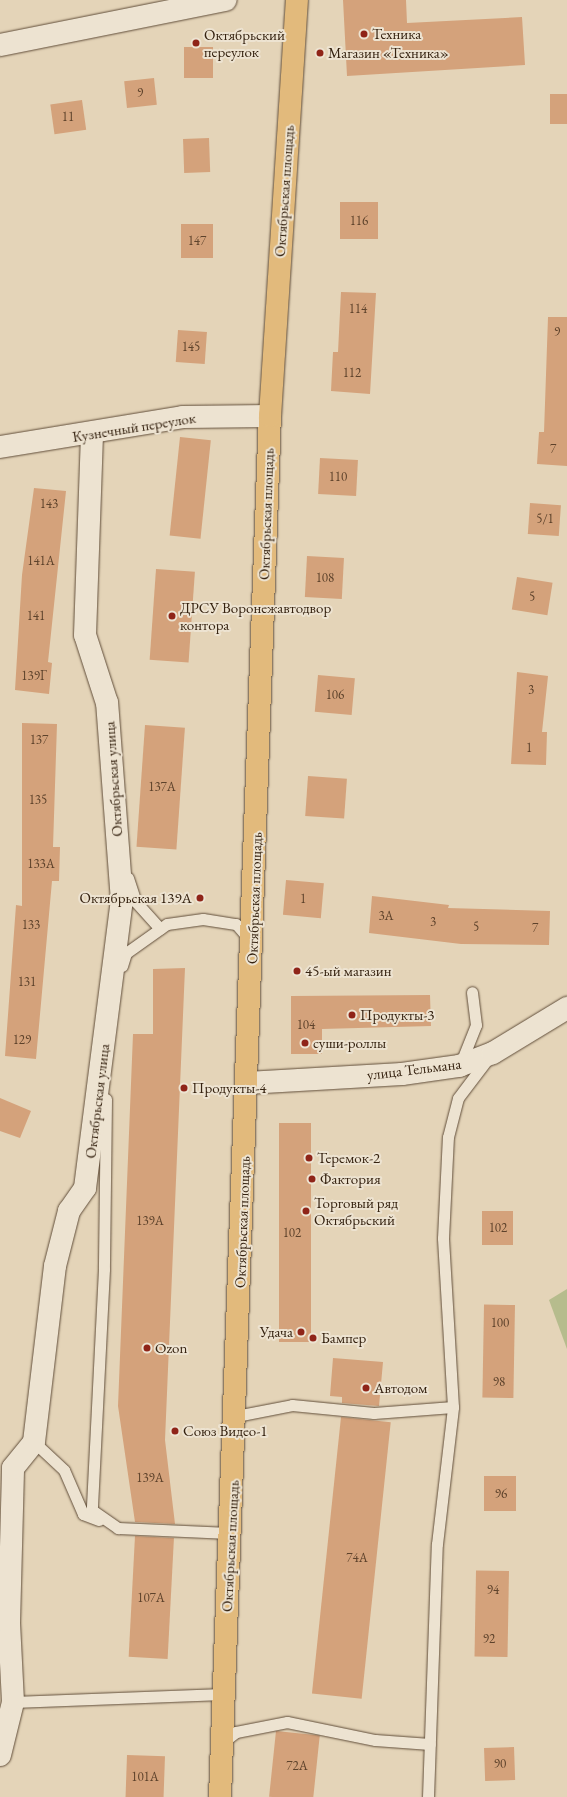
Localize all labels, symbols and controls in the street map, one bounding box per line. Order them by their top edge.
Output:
place label: Октябрьский переулок [204,25,285,60]
place label: Техника [372,25,421,43]
marker: Техника [359,29,369,39]
marker: Октябрьский переулок [191,38,201,48]
place label: Магазин «Техника» [328,44,449,62]
marker: Магазин «Техника» [315,48,325,58]
house number: 9 [137,85,143,101]
house number: 11 [62,109,74,125]
street label: Октябрьская площадь [270,125,298,257]
house number: 116 [350,213,368,229]
house number: 147 [188,233,206,249]
house number: 114 [349,301,367,317]
house number: 9 [554,324,560,340]
house number: 145 [182,339,200,355]
house number: 112 [343,365,361,381]
street label: Кузнечный переулок [71,408,197,446]
house number: 7 [550,441,556,457]
street label: Октябрьская площадь [255,448,277,580]
house number: 110 [329,469,347,485]
house number: 143 [40,496,58,512]
house number: 5/1 [536,511,554,527]
house number: 141А [27,553,55,569]
house number: 108 [316,570,334,586]
house number: 5 [529,589,535,605]
place label: ДРСУ Воронежавтодвор контора [180,598,331,633]
house number: 141 [27,608,45,624]
marker: ДРСУ Воронежавтодвор контора [167,611,177,621]
house number: 139Г [21,668,47,684]
house number: 3 [528,682,534,698]
house number: 106 [326,687,344,703]
street label: Октябрьская улица [100,721,126,837]
house number: 137 [30,732,48,748]
house number: 1 [526,740,532,756]
house number: 137А [148,779,176,795]
house number: 135 [29,792,47,808]
street label: Октябрьская площадь [243,832,265,964]
house number: 133А [27,856,55,872]
place label: Октябрьская 139А [79,889,192,907]
house number: 1 [300,891,306,907]
marker: Октябрьская 139А [195,893,205,903]
house number: 3А [378,908,394,924]
house number: 3 [430,914,436,930]
house number: 133 [22,917,40,933]
house number: 5 [473,919,479,935]
house number: 7 [532,920,538,936]
place label: 45-ый магазин [305,962,392,980]
marker: 45-ый магазин [292,966,302,976]
house number: 131 [18,974,36,990]
place label: Продукты-3 [360,1006,434,1024]
marker: Продукты-3 [347,1010,357,1020]
house number: 104 [297,1017,315,1033]
house number: 129 [13,1032,31,1048]
place label: суши-роллы [313,1034,386,1052]
marker: суши-роллы [300,1038,310,1048]
street label: Октябрьская улица [81,1043,113,1159]
street label: улица Тельмана [366,1054,462,1084]
place label: Продукты-4 [192,1079,266,1097]
marker: Продукты-4 [179,1083,189,1093]
place label: Теремок-2 [317,1149,380,1167]
marker: Теремок-2 [304,1153,314,1163]
street label: Октябрьская площадь [231,1156,253,1288]
place label: Фактория [320,1170,381,1188]
marker: Фактория [307,1174,317,1184]
place label: Торговый ряд Октябрьский [314,1193,398,1228]
marker: Торговый ряд Октябрьский [301,1206,311,1216]
house number: 139А [136,1213,164,1229]
house number: 102 [489,1220,507,1236]
house number: 102 [283,1225,301,1241]
house number: 100 [491,1315,509,1331]
place label: Удача [260,1323,293,1341]
marker: Удача [296,1327,306,1337]
place label: Бампер [321,1329,366,1347]
marker: Бампер [308,1333,318,1343]
place label: Ozon [155,1339,187,1357]
marker: Ozon [142,1343,152,1353]
house number: 98 [493,1374,505,1390]
place label: Автодом [374,1379,427,1397]
marker: Автодом [361,1383,371,1393]
place label: Союз Видео-1 [183,1422,267,1440]
marker: Союз Видео-1 [170,1426,180,1436]
house number: 139А [136,1470,164,1486]
street label: Октябрьская площадь [218,1480,242,1612]
house number: 96 [495,1486,507,1502]
house number: 74А [346,1550,368,1566]
house number: 94 [487,1582,499,1598]
house number: 107А [137,1590,165,1606]
house number: 92 [483,1631,495,1647]
house number: 90 [494,1756,506,1772]
house number: 72А [286,1758,308,1774]
house number: 101А [131,1769,159,1785]

